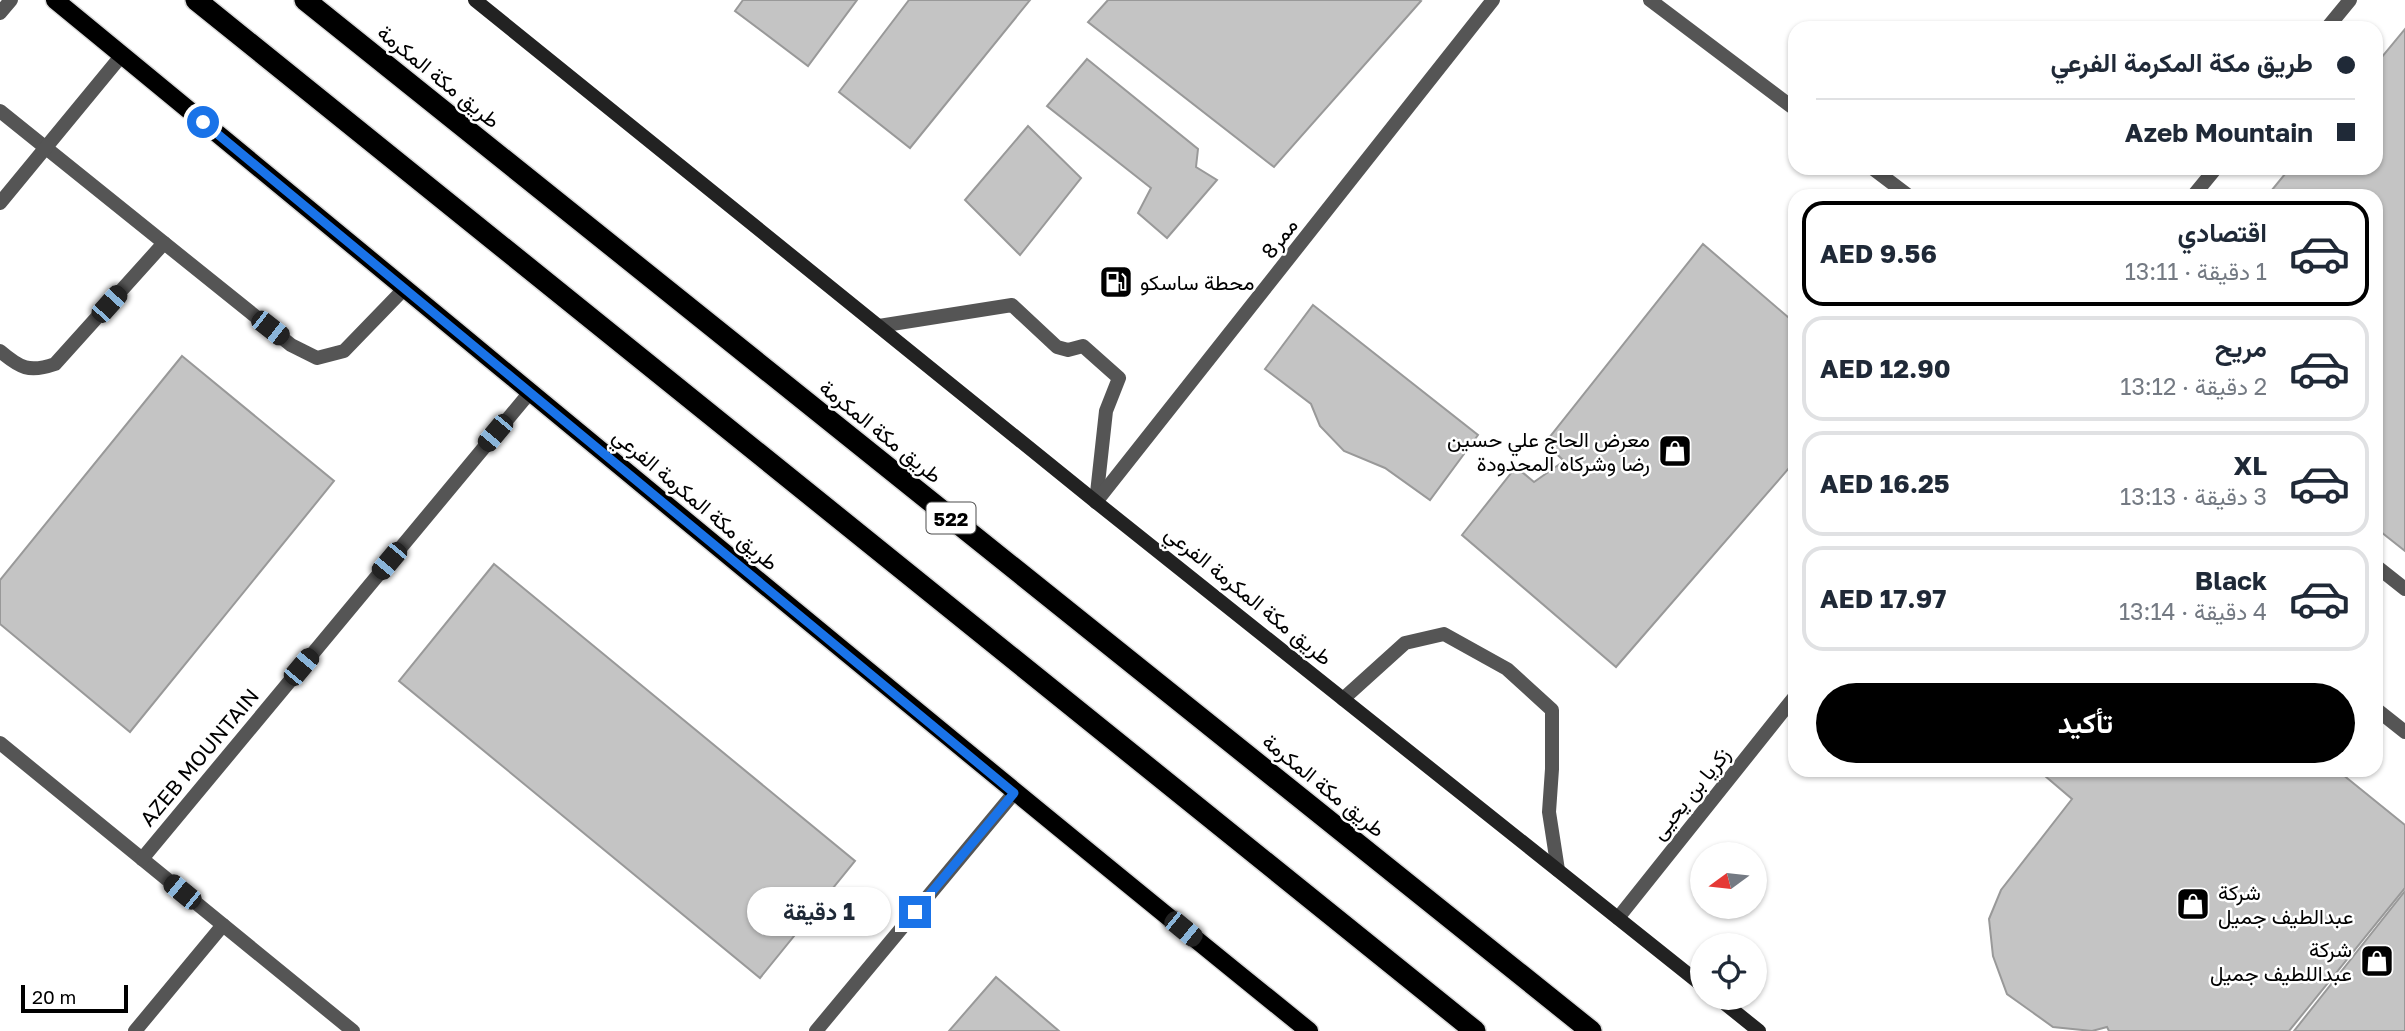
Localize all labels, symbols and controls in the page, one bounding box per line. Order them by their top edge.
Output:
street label: طريق مكة المكرمة [372,19,505,134]
text: طريق مكة المكرمة الفرعي [2050,47,2313,78]
route start [187,106,219,138]
text: Azeb Mountain [2125,117,2313,148]
street label: ممر8 [1255,213,1304,264]
text: اقتصادي [2178,217,2267,248]
icon: car [2288,222,2351,285]
text: AED 9.56 [1820,238,1937,269]
text: 1 دقيقة · 13:11 [2125,257,2267,285]
fuel station icon: محطة ساسكو [1097,263,1135,301]
place label: محطة ساسكو [1140,269,1255,296]
car [88,281,131,327]
car [247,307,294,349]
text: مريح [2215,332,2267,363]
icon: car [2288,337,2351,400]
text: AED 12.90 [1820,353,1951,384]
text: 2 دقيقة · 13:12 [2120,372,2267,400]
street label: طريق مكة المكرمة [814,374,947,489]
car [474,410,517,456]
street label: طريق مكة المكرمة الفرعي [605,422,784,580]
place label: معرض الحاج علي حسين رضا وشركاه المحدودة [1447,426,1650,477]
shop icon: معرض الحاج علي حسين رضا وشركاه المحدودة [1656,432,1694,470]
text: XL [2233,450,2267,481]
icon: car [2288,452,2351,515]
text: AED 16.25 [1820,468,1950,499]
text: 3 دقيقة · 13:13 [2120,482,2267,510]
road number: 522 [926,503,976,534]
street label: طريق مكة المكرمة الفرعي [1157,520,1338,674]
car [368,538,411,584]
text: Black [2195,565,2267,596]
icon: car [2288,567,2351,630]
text: AED 17.97 [1820,583,1946,614]
text: 4 دقيقة · 13:14 [2119,597,2267,625]
car [280,644,323,690]
street label: AZEB MOUNTAIN [134,683,264,831]
button: تأكيد [1816,683,2355,763]
street label: طريق مكة المكرمة [1257,728,1390,843]
street label: زكريا بن يحيى [1645,741,1736,845]
north arrow [1690,842,1768,919]
map controls [1690,842,1767,1010]
car [160,871,205,913]
place label: شركة عبدالطيف جميل [2218,879,2353,929]
shop icon: شركة عبدالطيف جميل [2174,885,2212,923]
callout: 1 دقيقة [747,888,890,936]
route end [899,896,931,928]
text: 1 دقيقة [783,897,855,925]
car [1161,908,1206,950]
button: locate [1690,933,1767,1010]
place label: شركة عبداللطيف جميل [2210,936,2352,986]
shop icon: شركة عبداللطيف جميل [2358,942,2396,980]
scale bar [21,982,128,1014]
text: 20 m [32,985,76,1008]

